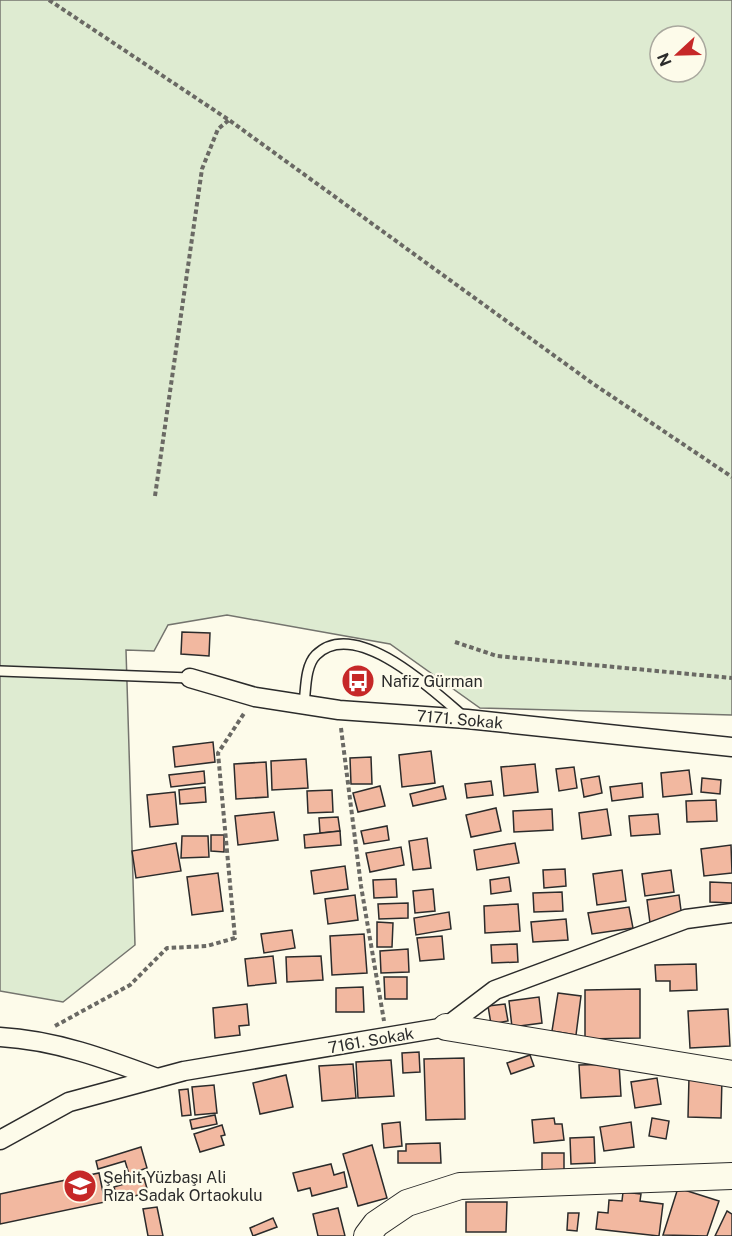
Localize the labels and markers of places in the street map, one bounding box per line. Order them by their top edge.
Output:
bus stop icon: Nafiz Gürman [340,663,376,699]
place label: Nafiz Gürman [381,672,483,691]
school or university icon: Şehit Yüzbaşı Ali Rıza Sadak Ortaokulu [62,1168,98,1204]
place label: Şehit Yüzbaşı Ali Rıza Sadak Ortaokulu [103,1168,263,1205]

